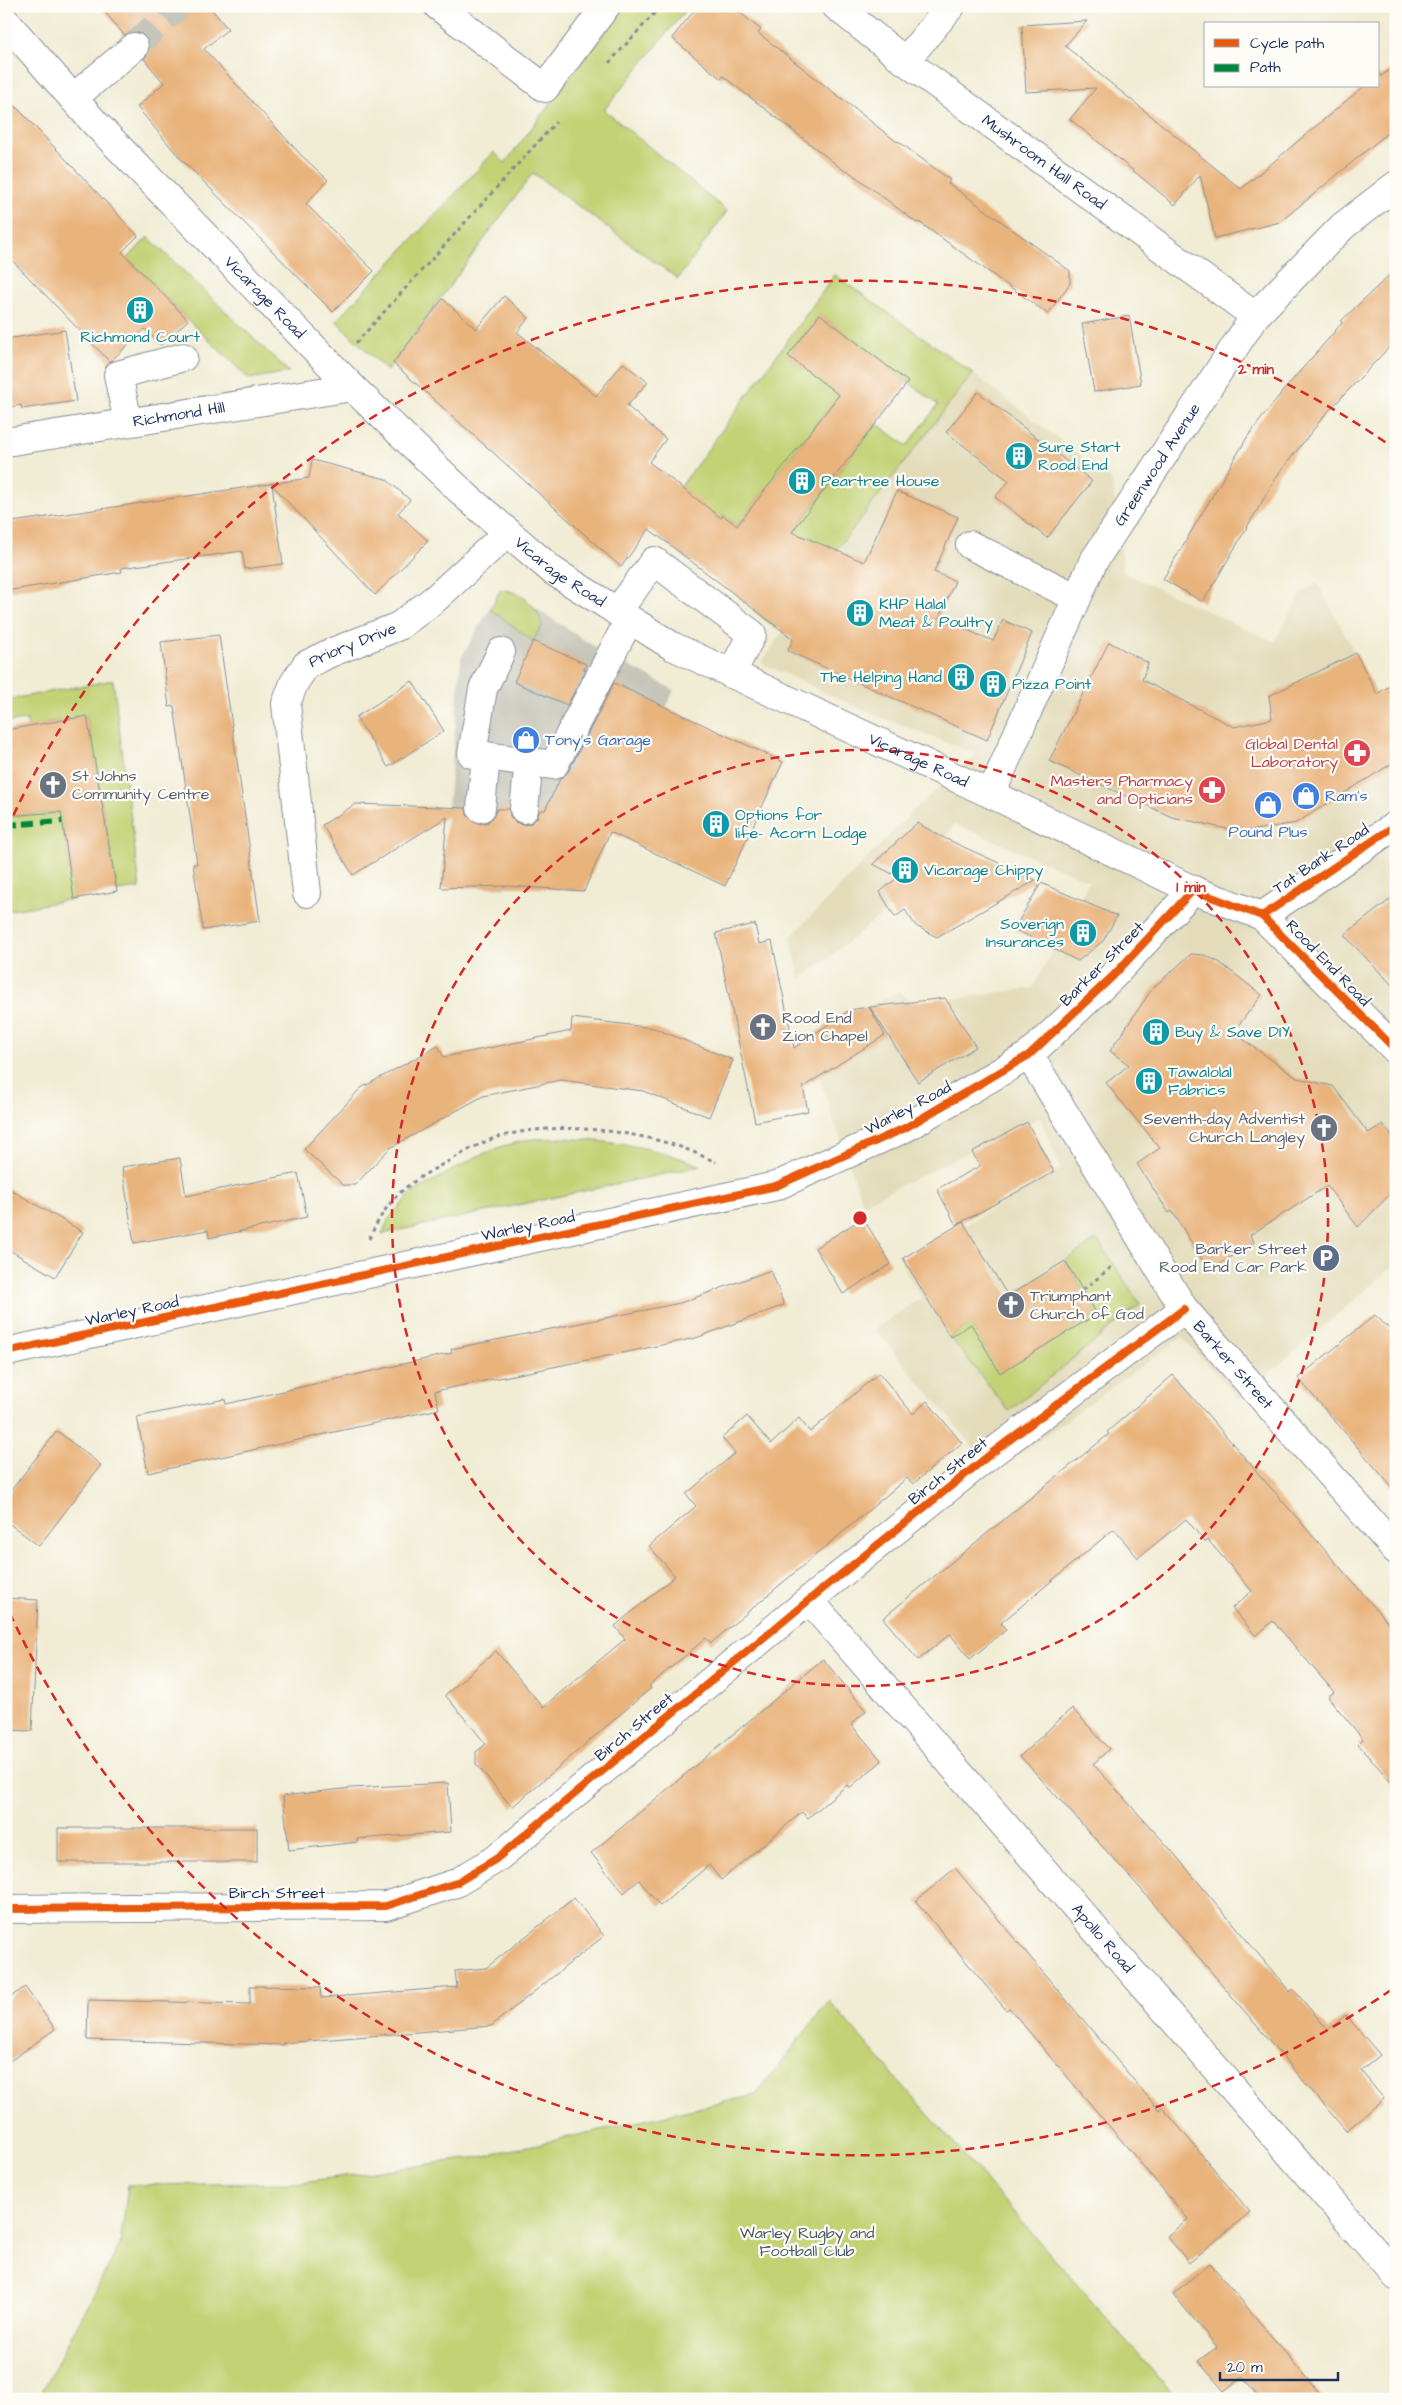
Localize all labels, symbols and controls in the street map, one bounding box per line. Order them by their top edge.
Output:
legend [1204,22,1380,88]
text: Cycle path [1250,33,1325,55]
text: Path [1250,57,1281,78]
street label: Mushroom Hall Road [977,109,1111,215]
street label: Vicarage Road [219,251,310,344]
building icon: Richmond Court [125,295,155,325]
place label: Richmond Court [80,326,200,348]
text: 2 min [1237,359,1275,380]
street label: Richmond Hill [131,396,227,433]
street label: Greenwood Avenue [1109,399,1206,530]
place label: Sure Start Rood End [1038,436,1121,476]
building icon: Sure Start Rood End [1004,441,1034,471]
building icon: Peartree House [787,466,817,496]
place label: Peartree House [821,470,940,492]
street label: Vicarage Road [510,532,610,612]
place label: KHP Halal Meat & Poultry [879,593,993,634]
building icon: KHP Halal Meat & Poultry [845,598,875,628]
street label: Priory Drive [305,617,400,673]
building icon: The Helping Hand [946,662,976,692]
place label: The Helping Hand [820,666,942,689]
building icon: Pizza Point [978,669,1008,699]
place label: Pizza Point [1012,673,1092,695]
shop icon: Tony's Garage [511,725,541,755]
street label: Vicarage Road [865,728,972,793]
place label: Tony's Garage [545,729,651,752]
place label: Global Dental Laboratory [1245,733,1338,774]
pharmacy icon: Global Dental Laboratory [1342,738,1372,768]
place label: St Johns Community Centre [72,765,210,806]
church icon: St Johns Community Centre [38,770,68,800]
place label: Masters Pharmacy and Opticians [1051,770,1193,810]
pharmacy icon: Masters Pharmacy and Opticians [1197,775,1227,805]
shop icon: Ram's [1291,781,1321,811]
place label: Ram's [1325,785,1368,807]
shop icon: Pound Plus [1253,790,1283,820]
place label: Options for life- Acorn Lodge [735,804,868,845]
building icon: Options for life- Acorn Lodge [701,809,731,839]
street label: Tat Bank Road [1269,819,1373,899]
place label: Pound Plus [1229,821,1307,843]
building icon: Vicarage Chippy [890,855,920,885]
place label: Vicarage Chippy [924,859,1043,882]
text: 1 min [1176,877,1206,898]
place label: Soverign Insurances [986,913,1064,953]
street label: Rood End Road [1281,915,1375,1011]
street label: Barker Street [1055,916,1150,1011]
building icon: Soverign Insurances [1068,918,1098,948]
place label: Rood End Zion Chapel [782,1007,868,1047]
church icon: Rood End Zion Chapel [748,1012,778,1042]
building icon: Buy & Save DIY [1141,1017,1171,1047]
place label: Buy & Save DIY [1175,1021,1290,1044]
place label: Tawalolal Fabrics [1168,1061,1232,1101]
building icon: Tawalolal Fabrics [1134,1066,1164,1096]
street label: Warley Road [861,1076,956,1141]
place label: Seventh-day Adventist Church Langley [1143,1108,1306,1149]
church icon: Seventh-day Adventist Church Langley [1309,1113,1339,1143]
street label: Warley Road [479,1205,577,1248]
centre of rings [851,1209,869,1227]
place label: Barker Street Rood End Car Park [1159,1238,1308,1278]
parking icon: Barker Street Rood End Car Park [1311,1243,1341,1273]
place label: Triumphant Church of God [1030,1285,1144,1325]
street label: Warley Road [83,1290,181,1333]
church icon: Triumphant Church of God [996,1290,1026,1320]
street label: Barker Street [1188,1316,1279,1414]
street label: Birch Street [904,1432,993,1510]
street label: Birch Street [590,1687,678,1766]
street label: Birch Street [229,1882,326,1904]
street label: Apollo Road [1066,1899,1139,1978]
park label: Warley Rugby and Football Club [740,2222,874,2262]
scale bar [1220,2350,1337,2382]
text: 20 m [1227,2357,1263,2378]

